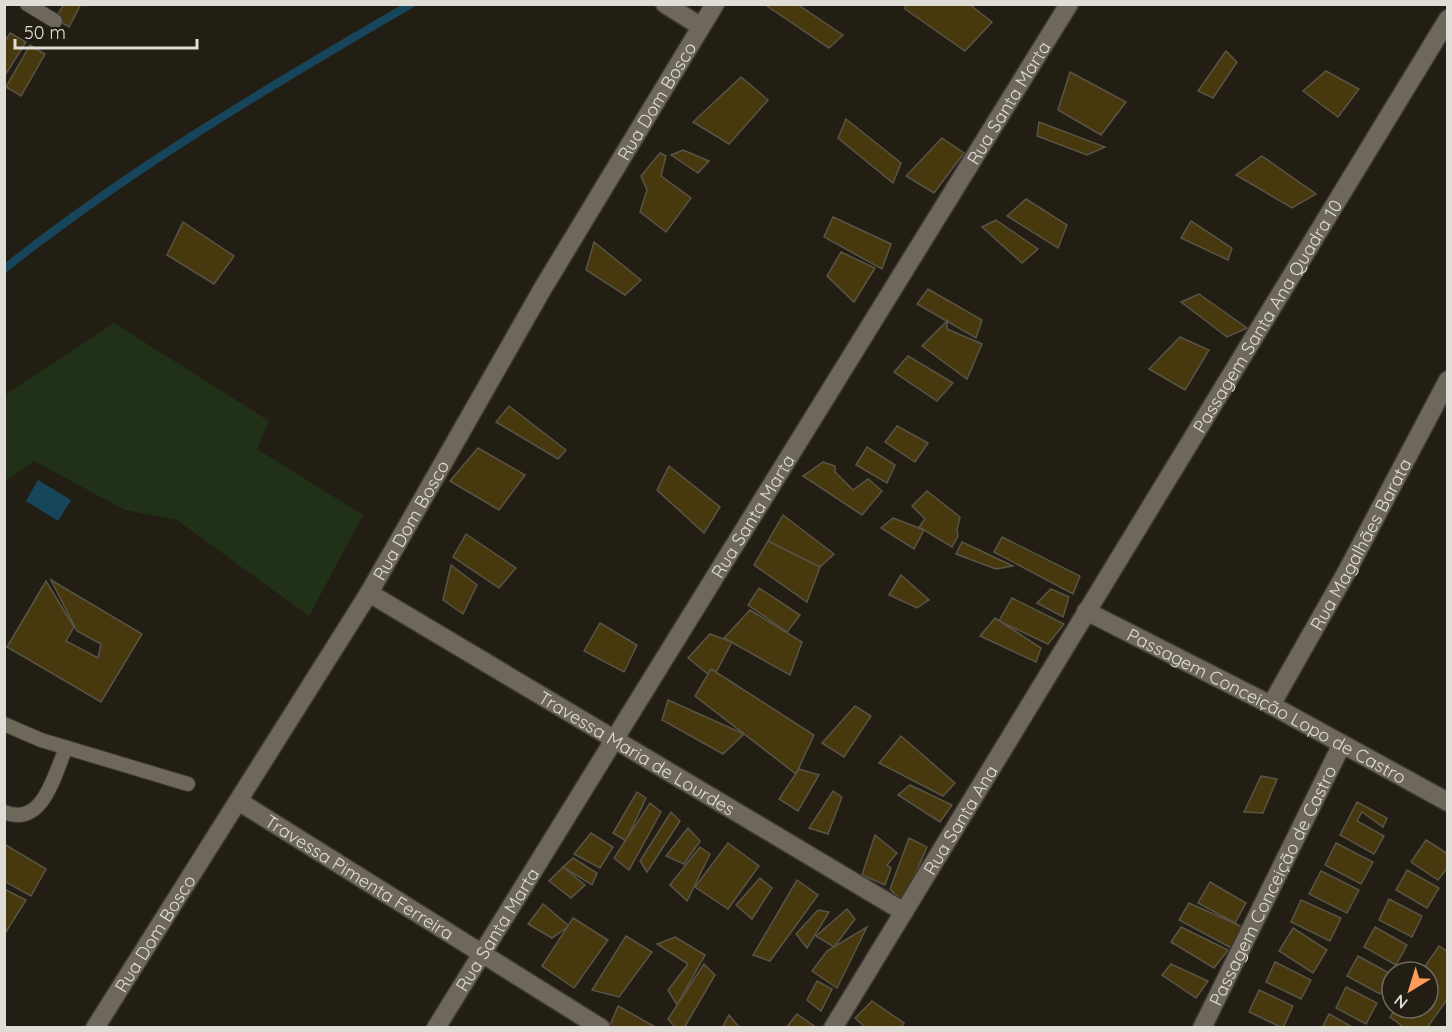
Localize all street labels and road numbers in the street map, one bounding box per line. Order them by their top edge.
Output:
street label: Rua Santa Marta [961,36,1055,169]
street label: Rua Dom Bosco [612,37,701,164]
street label: Passagem Santa Ana Quadra 10 [1187,195,1347,437]
street label: Rua Santa Marta [706,450,799,582]
street label: Rua Magalhães Barata [1304,454,1416,634]
street label: Rua Dom Bosco [367,456,454,584]
street label: Passagem Conceição Lopo de Castro [1123,622,1410,788]
street label: Travessa Maria de Lourdes [534,685,739,820]
street label: Rua Santa Ana [918,761,1002,879]
street label: Passagem Conceição de Castro [1203,761,1341,1009]
street label: Travessa Pimenta Ferreira [261,809,458,945]
street label: Rua Santa Marta [450,863,544,995]
street label: Rua Dom Bosco [109,870,200,996]

